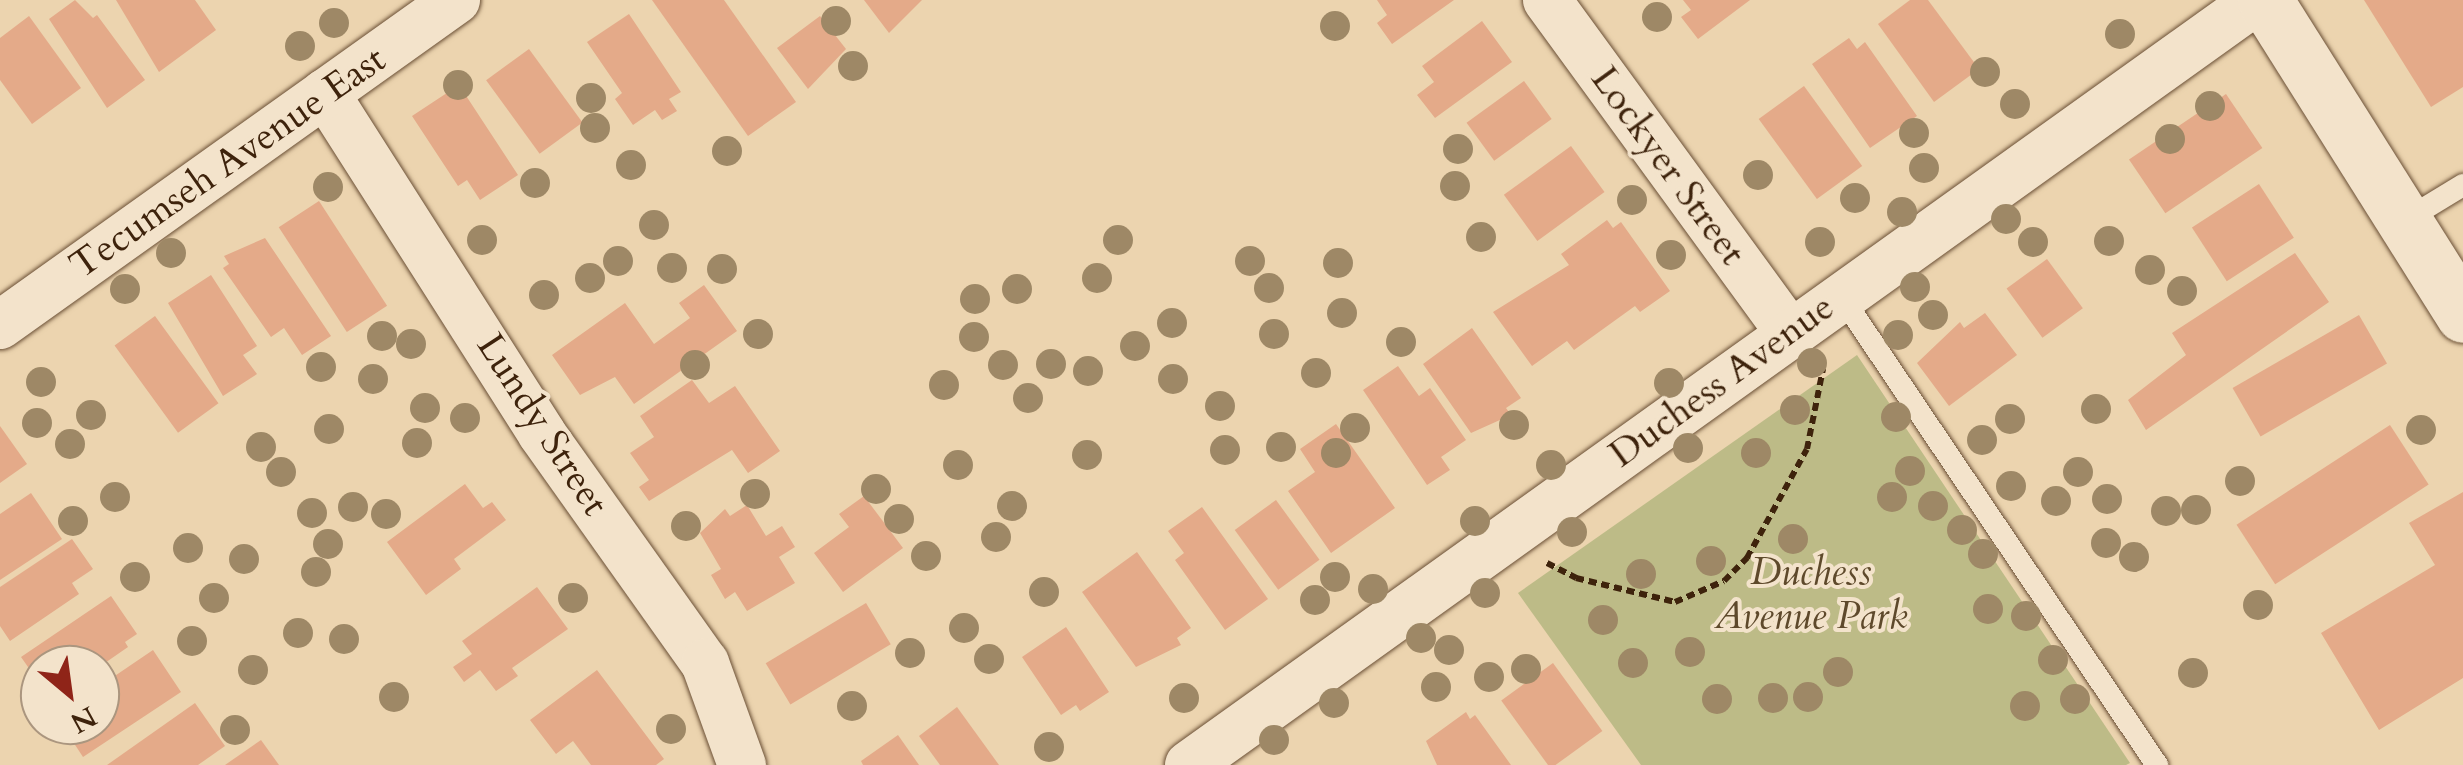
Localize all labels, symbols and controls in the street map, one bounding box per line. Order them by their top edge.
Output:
street label: Tecumseh Avenue East [62,37,394,289]
street label: Lockyer Street [1581,58,1755,274]
street label: Duchess Avenue [1601,284,1843,478]
street label: Lundy Street [466,326,618,524]
park label: Duchess Avenue Park [1714,550,1908,640]
north arrow [20,645,120,745]
text: N [64,697,103,742]

